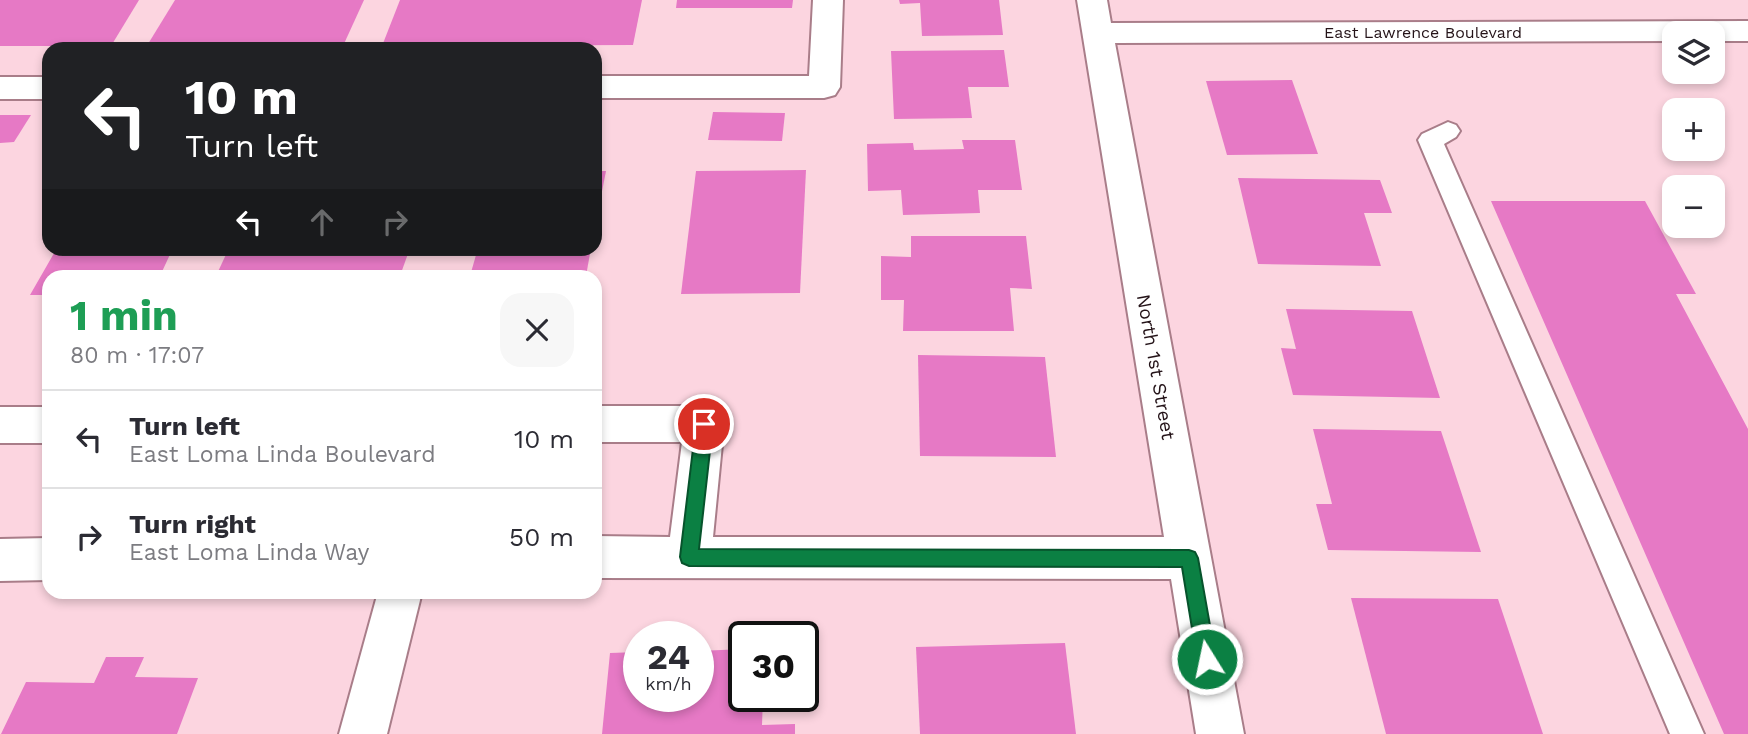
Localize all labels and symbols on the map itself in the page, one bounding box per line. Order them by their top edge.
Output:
street label: East Lawrence Boulevard [1324,23,1522,42]
street label: North 1st Street [1132,292,1180,442]
pin [674,394,734,454]
speed limit sign: 30 [728,621,819,712]
position arrow [1170,622,1244,696]

